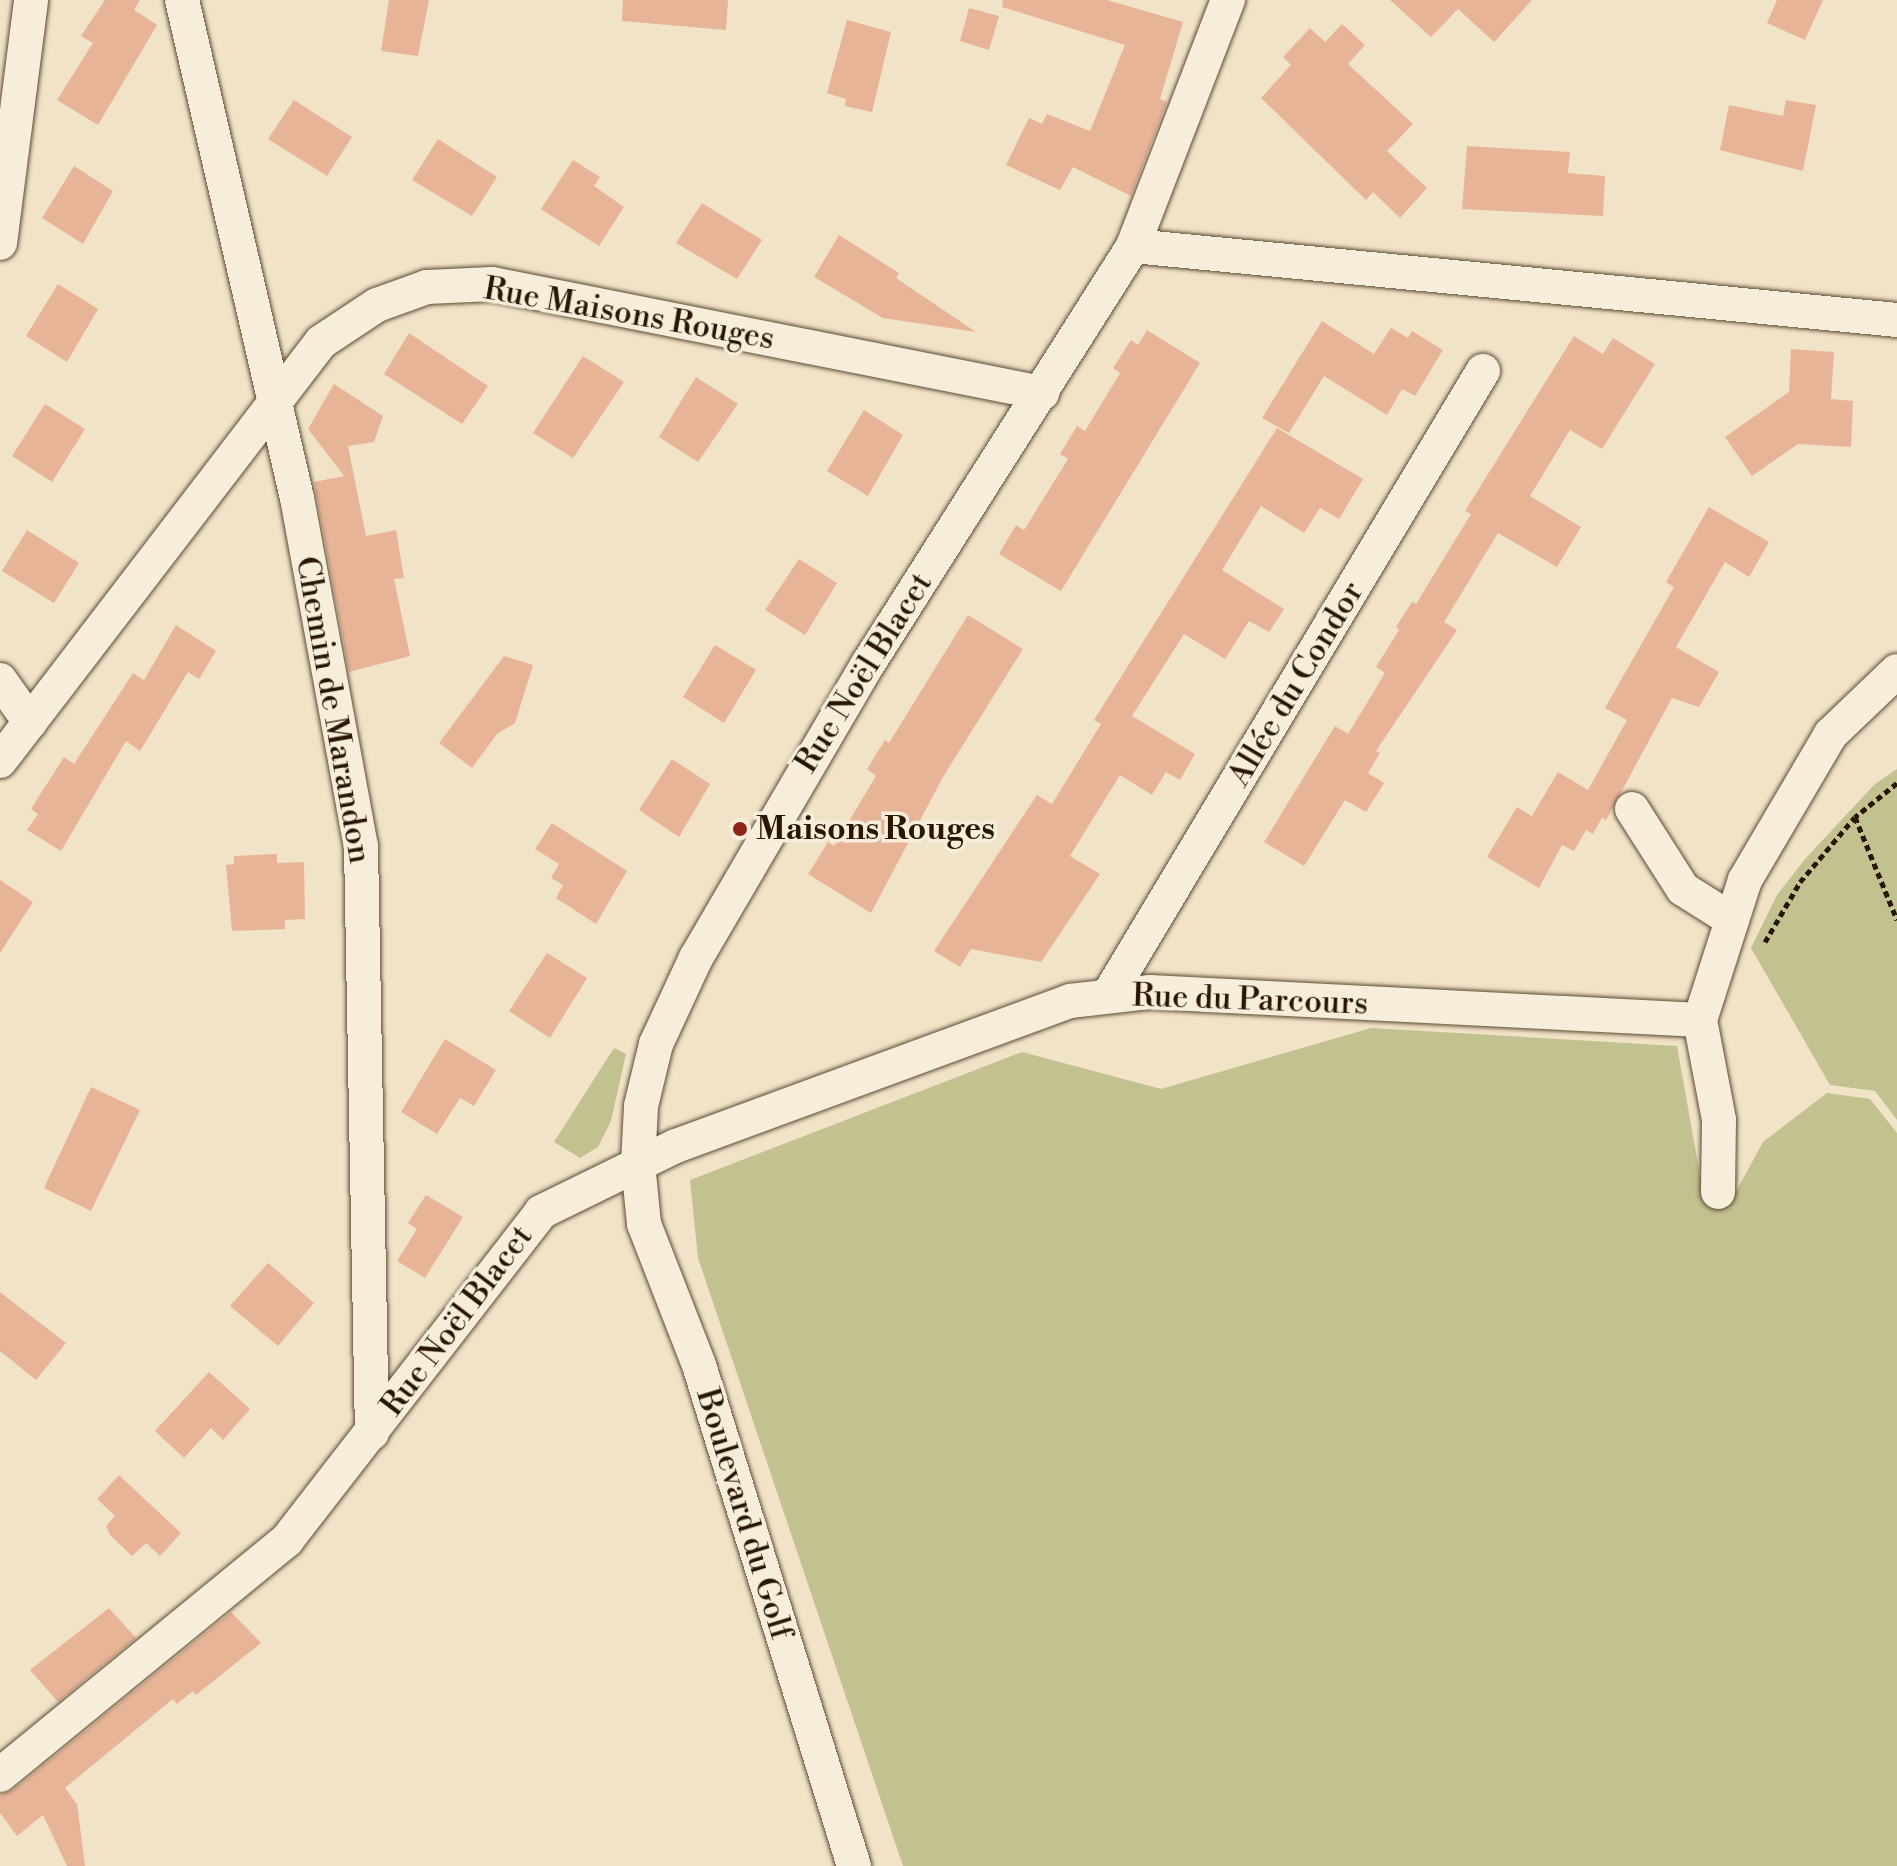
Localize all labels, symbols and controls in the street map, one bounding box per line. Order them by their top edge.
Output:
street label: Rue Maisons Rouges [481,270,777,358]
street label: Chemin de Marandon [287,553,379,867]
street label: Rue Noël Blacet [787,566,941,780]
street label: Allée du Condor [1220,575,1372,793]
place label: Maisons Rouges [756,810,995,848]
marker: Maisons Rouges [731,820,749,838]
street label: Rue du Parcours [1131,977,1369,1023]
street label: Rue Noël Blacet [373,1218,541,1424]
street label: Boulevard du Golf [688,1384,800,1644]

